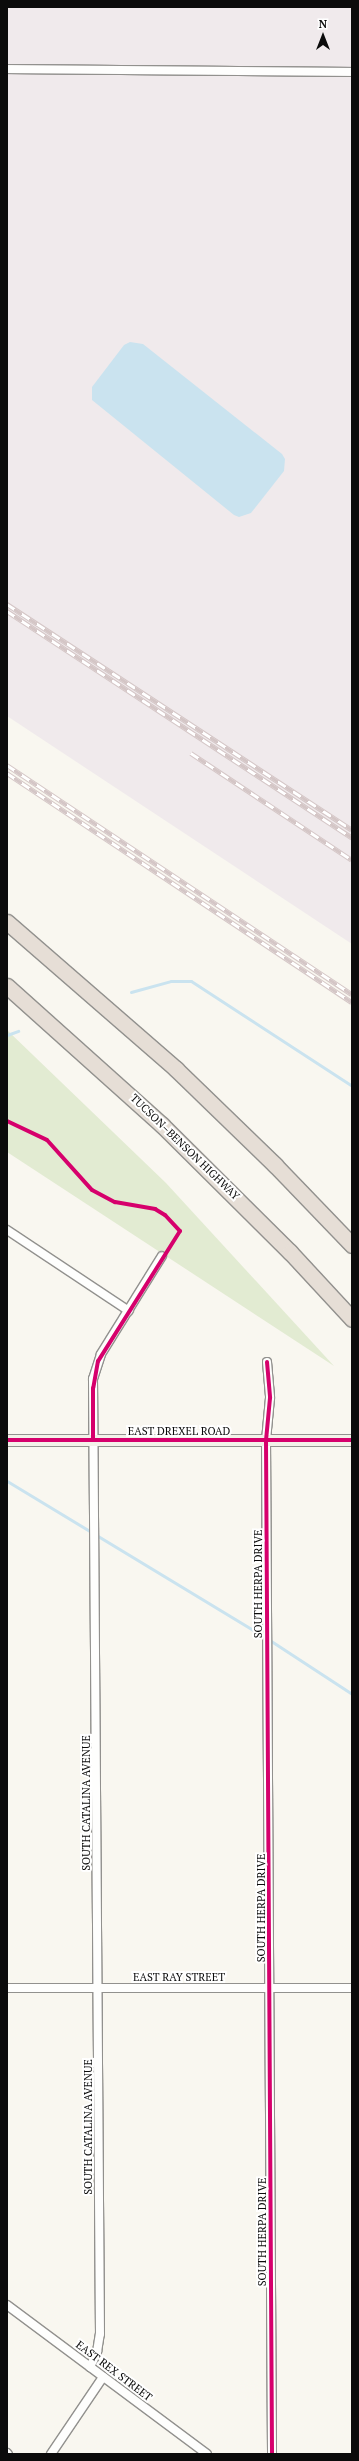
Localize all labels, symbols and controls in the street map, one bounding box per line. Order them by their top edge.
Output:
north arrow [303,16,343,56]
text: N [319,17,327,31]
street label: TUCSON–BENSON HIGHWAY [128,1091,242,1203]
street label: EAST DREXEL ROAD [128,1424,230,1438]
street label: SOUTH HERPA DRIVE [251,1530,265,1638]
street label: SOUTH CATALINA AVENUE [79,1735,93,1871]
street label: SOUTH HERPA DRIVE [254,1854,268,1962]
street label: EAST RAY STREET [133,1970,225,1984]
street label: SOUTH CATALINA AVENUE [81,2059,95,2195]
street label: SOUTH HERPA DRIVE [255,2178,269,2286]
street label: EAST REX STREET [73,2338,155,2404]

